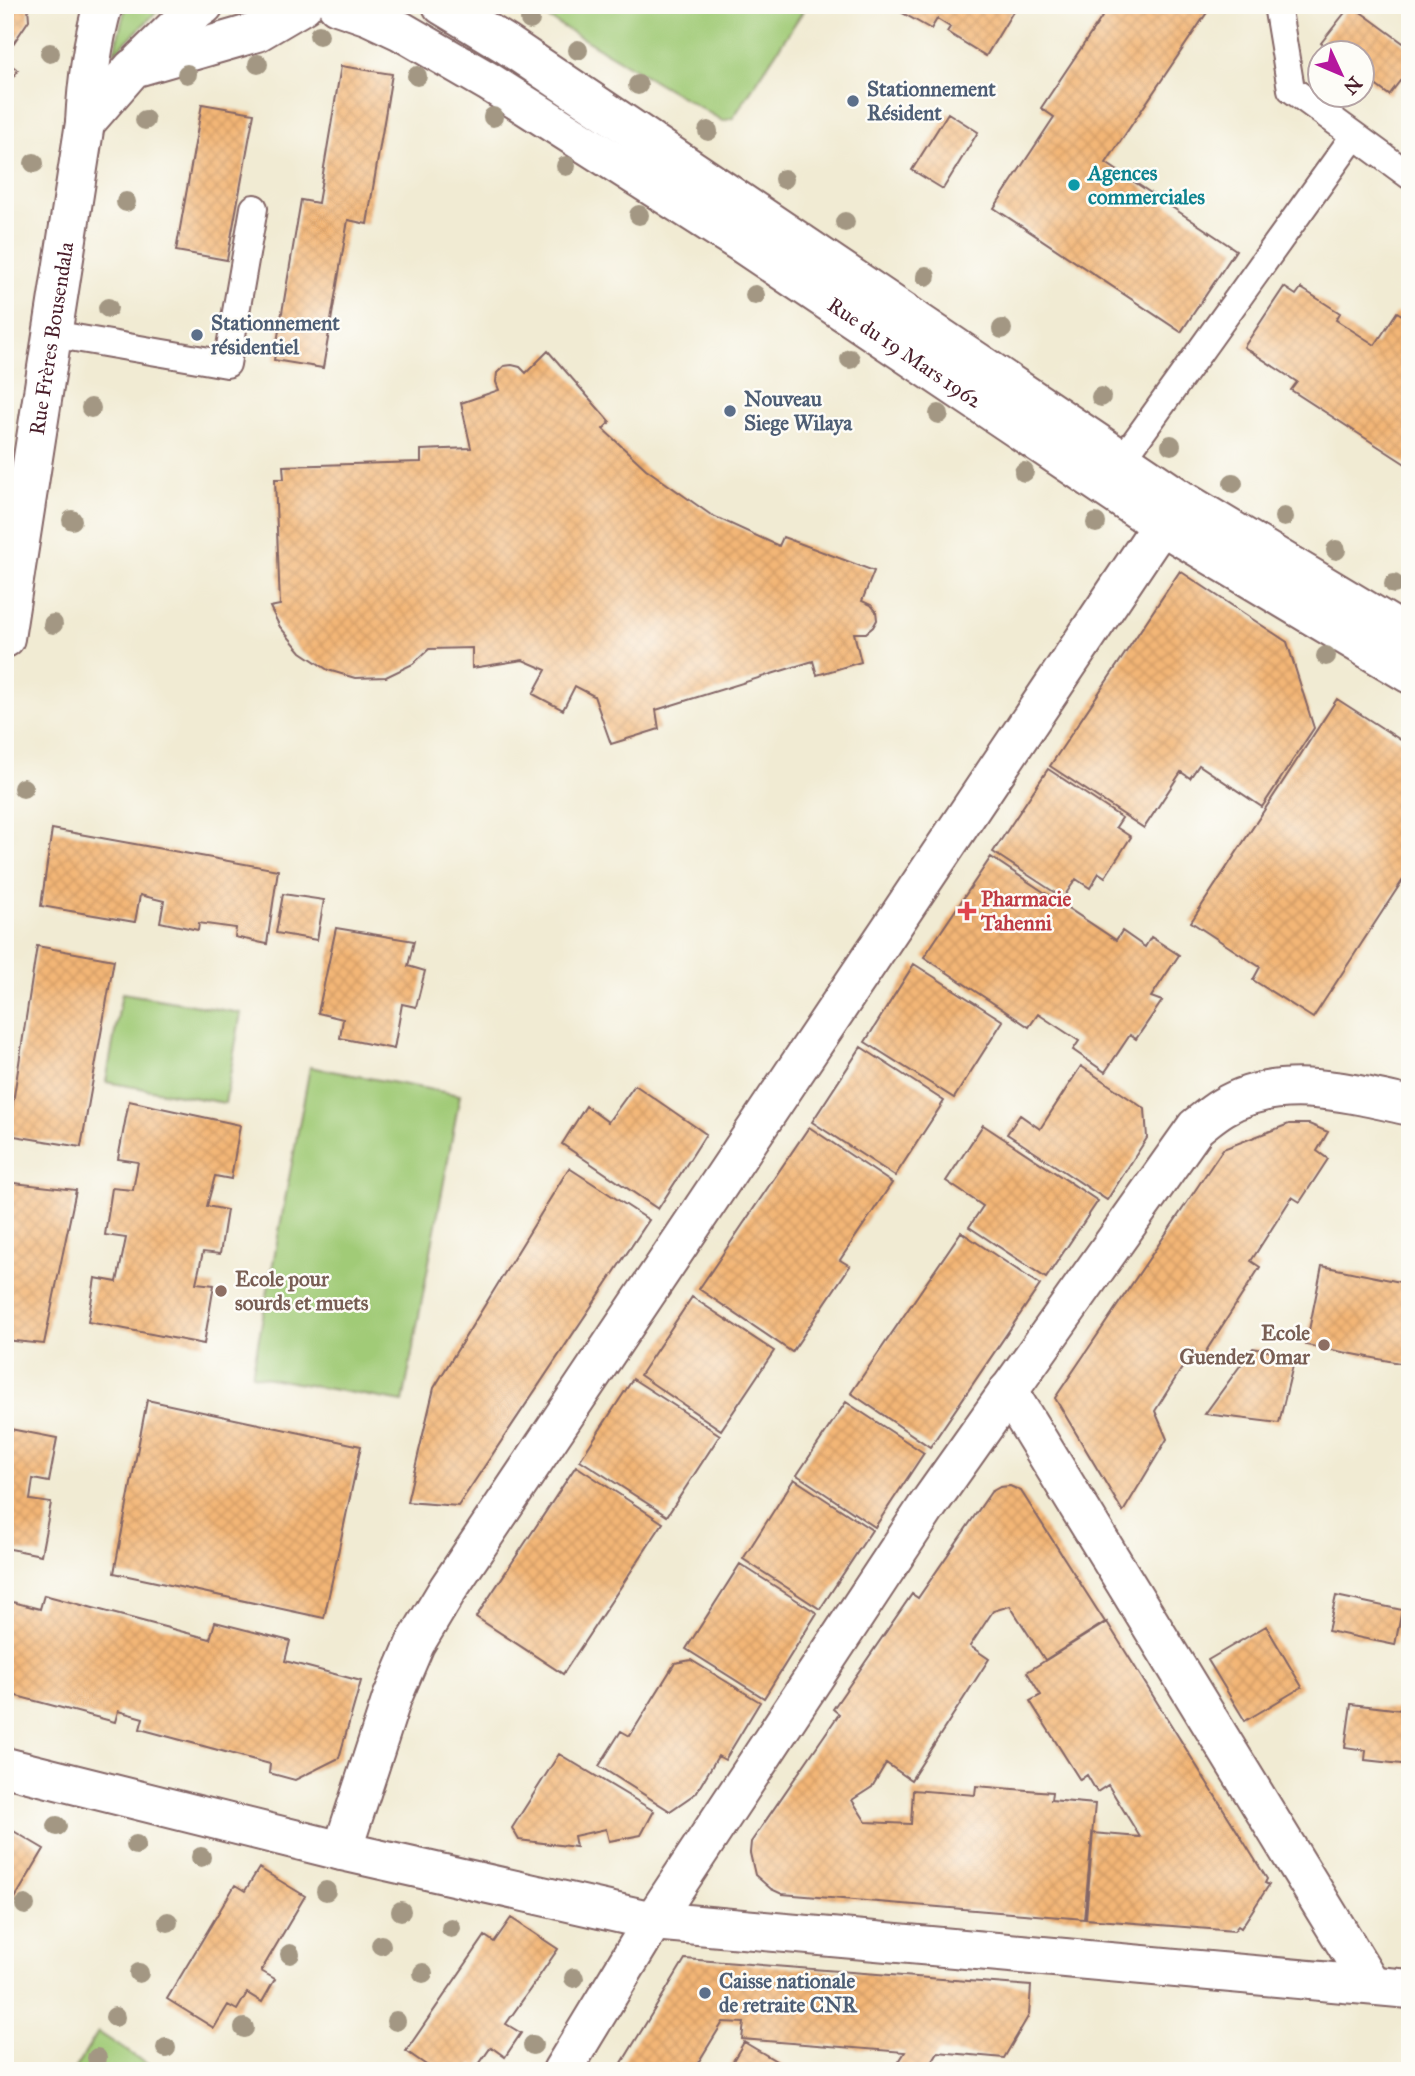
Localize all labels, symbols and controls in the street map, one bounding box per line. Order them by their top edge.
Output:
north arrow [1306,38,1376,108]
text: N [1339,72,1367,99]
place label: Stationnement Résident [867,76,996,126]
marker: Stationnement Résident [845,93,861,109]
place label: Agences commerciales [1086,160,1205,210]
marker: Agences commerciales [1066,177,1082,193]
street label: Rue Frères Bousendala [24,240,79,437]
street label: Rue du 19 Mars 1962 [823,292,987,414]
place label: Stationnement résidentiel [210,310,340,360]
marker: Stationnement résidentiel [189,327,205,343]
place label: Nouveau Siege Wilaya [744,386,853,436]
marker: Nouveau Siege Wilaya [722,403,738,419]
place label: Pharmacie Tahenni [980,886,1071,936]
marker: Pharmacie Tahenni [959,903,975,919]
place label: Ecole pour sourds et muets [235,1266,369,1316]
marker: Ecole pour sourds et muets [213,1283,229,1299]
place label: Ecole Guendez Omar [1179,1320,1311,1370]
marker: Ecole Guendez Omar [1316,1337,1332,1353]
place label: Caisse nationale de retraite CNR [719,1968,858,2018]
marker: Caisse nationale de retraite CNR [697,1985,713,2001]

